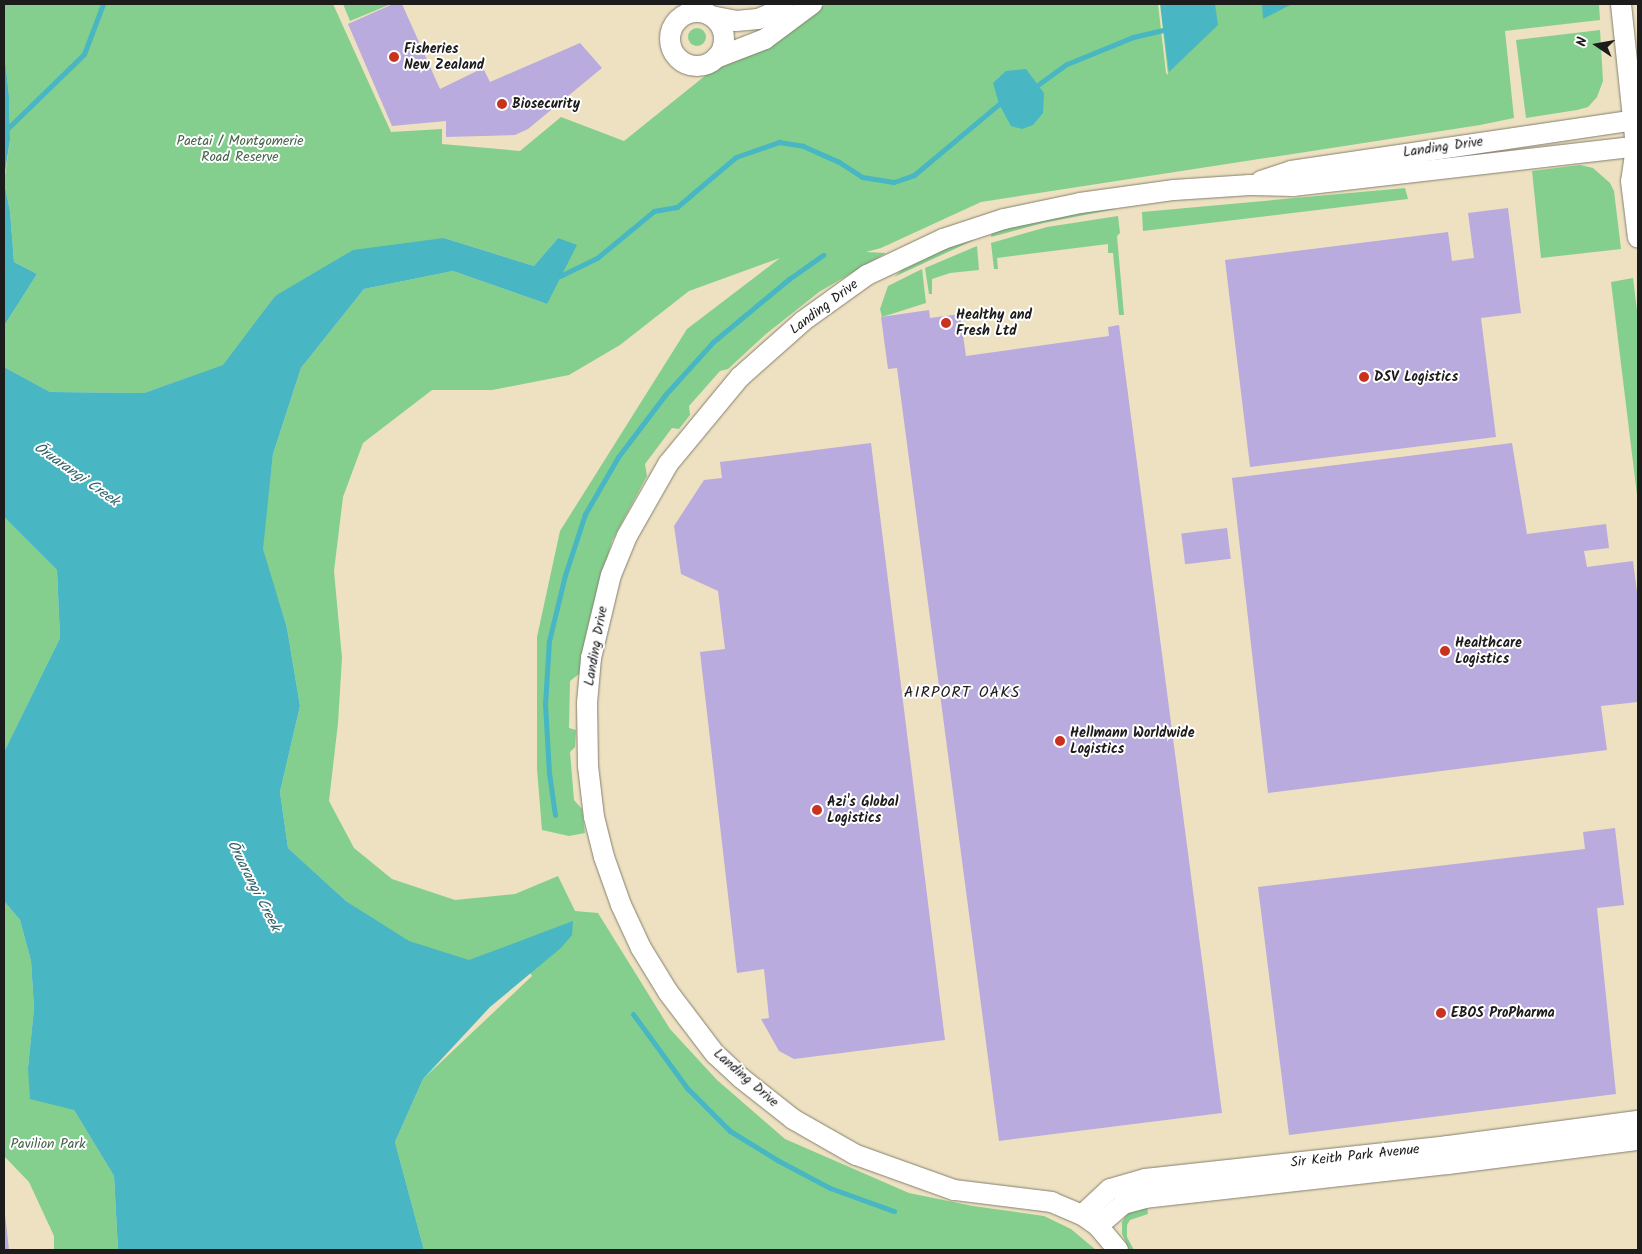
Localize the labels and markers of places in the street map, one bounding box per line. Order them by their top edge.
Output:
place label: Fisheries New Zealand [404,41,484,74]
marker: Fisheries New Zealand [388,51,400,63]
place label: Biosecurity [512,96,580,112]
marker: Biosecurity [496,98,508,110]
place label: Healthy and Fresh Ltd [956,307,1032,340]
marker: Healthy and Fresh Ltd [940,317,952,329]
place label: DSV Logistics [1374,369,1458,385]
marker: DSV Logistics [1358,371,1370,383]
place label: Healthcare Logistics [1455,635,1522,668]
marker: Healthcare Logistics [1439,645,1451,657]
place label: Hellmann Worldwide Logistics [1070,725,1195,758]
marker: Hellmann Worldwide Logistics [1054,735,1066,747]
place label: Azi's Global Logistics [827,794,898,826]
marker: Azi's Global Logistics [811,804,823,816]
place label: EBOS ProPharma [1451,1005,1555,1021]
marker: EBOS ProPharma [1435,1007,1447,1019]

